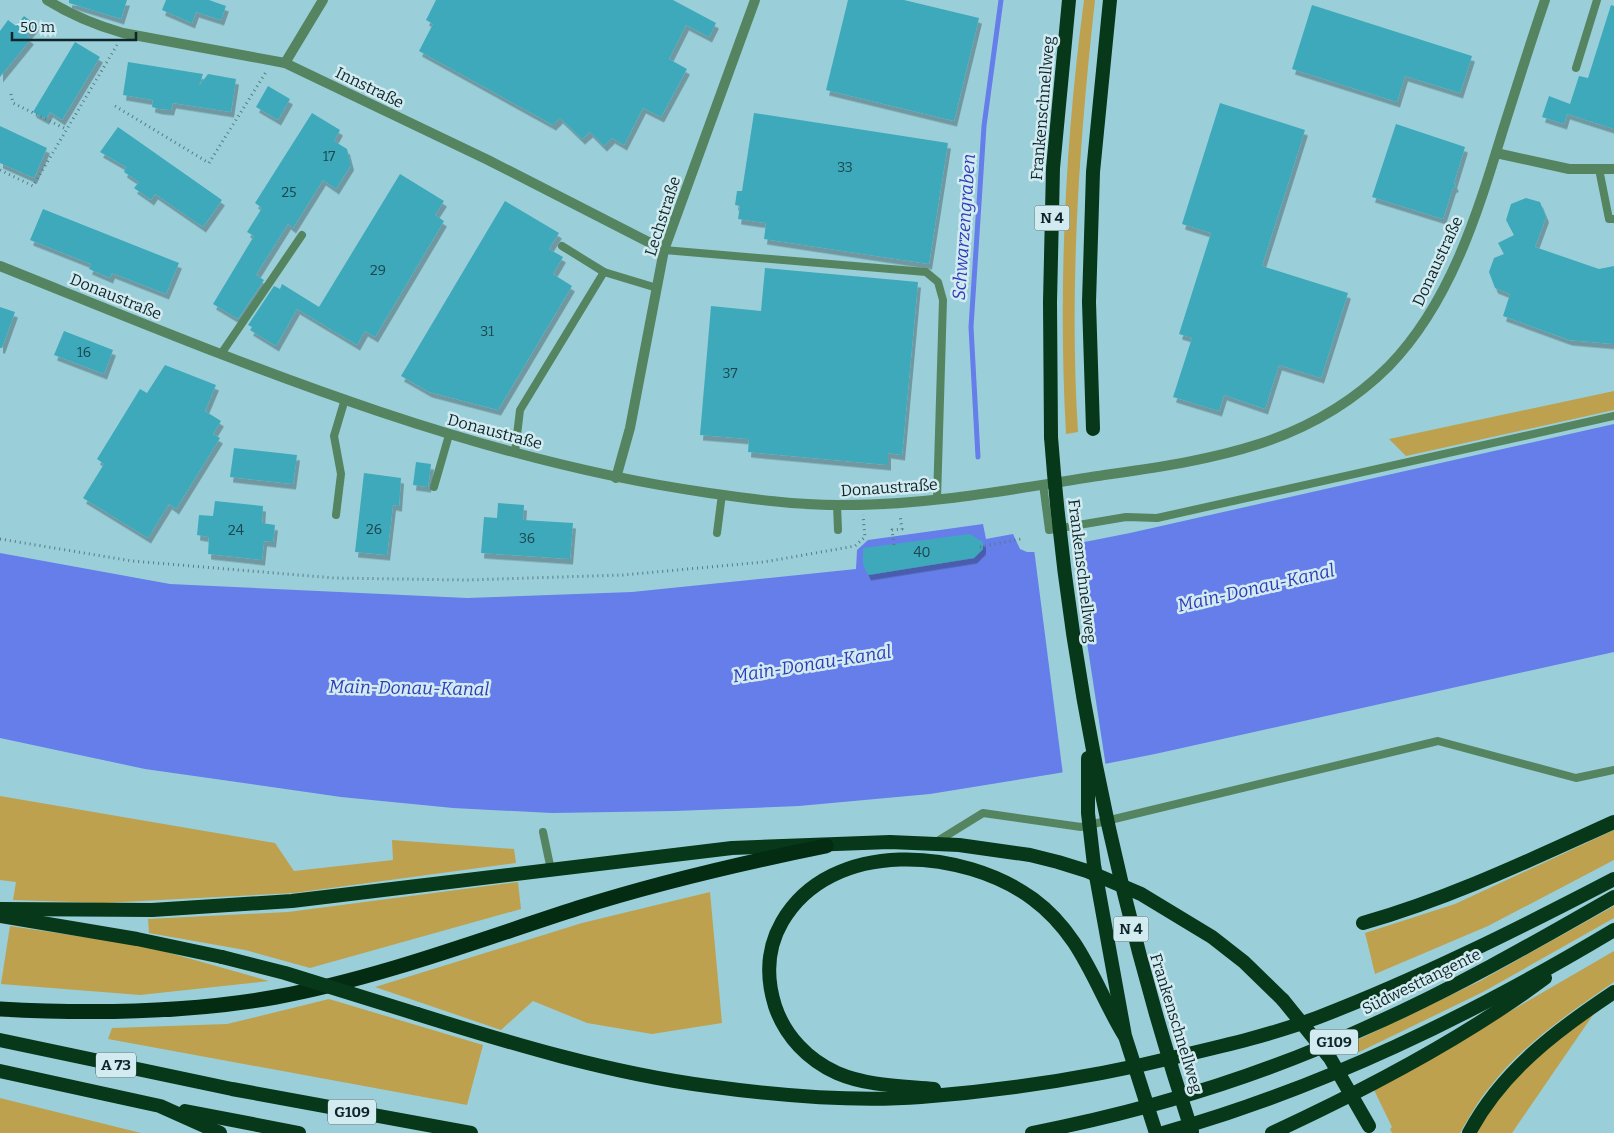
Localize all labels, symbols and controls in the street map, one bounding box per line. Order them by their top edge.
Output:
scale bar [12,10,136,42]
text: 50 m [20,18,56,36]
street label: Frankenschnellweg [1027,35,1058,181]
street label: Innstraße [333,63,407,112]
house number: 17 [323,148,335,165]
water label: Schwarzengraben [948,153,980,301]
house number: 33 [837,159,853,176]
street label: Lechstraße [641,174,684,259]
house number: 25 [281,184,297,201]
road number: N 4 [1034,206,1070,230]
street label: Donaustraße [1408,213,1467,309]
house number: 29 [370,262,386,279]
street label: Donaustraße [67,269,164,323]
house number: 31 [480,323,494,340]
house number: 16 [77,344,91,361]
house number: 37 [722,365,738,382]
street label: Donaustraße [445,410,544,453]
street label: Donaustraße [840,475,938,500]
street label: Frankenschnellweg [1064,498,1101,644]
house number: 26 [366,521,382,538]
house number: 24 [228,522,244,539]
house number: 36 [519,530,535,547]
house number: 40 [913,544,931,561]
water label: Main-Donau-Kanal [1175,559,1337,617]
water label: Main-Donau-Kanal [731,641,893,687]
water label: Main-Donau-Kanal [329,676,489,700]
road number: N 4 [1114,916,1148,942]
street label: Südwesttangente [1359,945,1484,1018]
street label: Frankenschnellweg [1146,951,1207,1095]
road number: G109 [1310,1030,1358,1054]
road number: A 73 [96,1052,136,1078]
road number: G109 [328,1100,376,1124]

